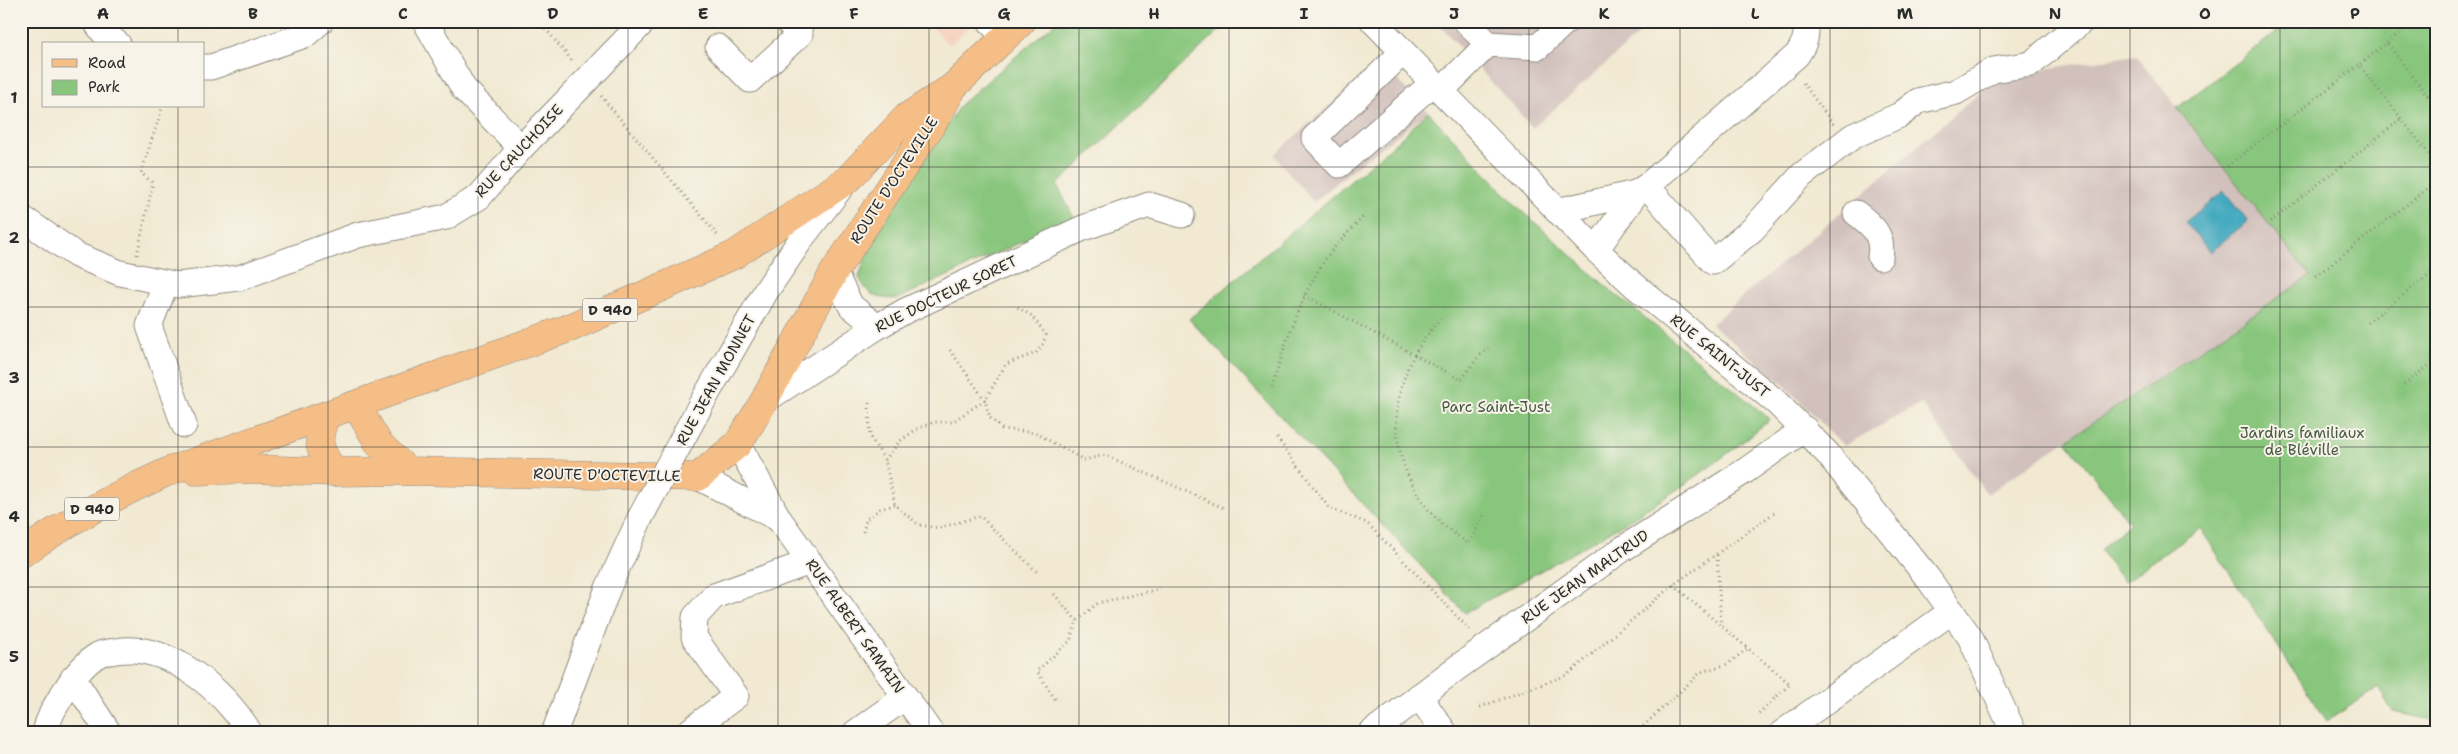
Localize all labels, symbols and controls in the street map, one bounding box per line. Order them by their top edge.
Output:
text: A [97,3,109,24]
text: B [248,3,258,24]
text: C [398,3,408,24]
text: D [547,3,559,24]
text: E [698,3,708,24]
text: F [849,3,859,24]
text: G [998,3,1011,24]
text: H [1148,3,1160,24]
text: I [1300,3,1309,24]
text: J [1449,3,1459,24]
text: K [1599,3,1610,24]
text: L [1751,3,1760,24]
text: M [1897,3,1914,24]
text: N [2049,3,2061,24]
text: O [2199,3,2211,24]
text: P [2350,3,2360,24]
legend [42,42,205,108]
text: Road [88,53,126,73]
text: Park [88,77,120,97]
text: 1 [10,87,18,108]
street label: RUE CAUCHOISE [470,100,568,202]
street label: ROUTE D'OCTEVILLE [845,113,943,247]
text: 2 [8,227,20,248]
street label: RUE DOCTEUR SORET [872,251,1020,337]
road number: D 940 [582,298,638,322]
street label: RUE SAINT-JUST [1666,310,1774,402]
street label: RUE JEAN MONNET [672,311,760,449]
text: 3 [8,367,20,388]
park label: Parc Saint-Just [1442,397,1550,417]
park label: Jardins familiaux de Bléville [2240,423,2364,460]
street label: ROUTE D'OCTEVILLE [533,464,681,486]
road number: D 940 [64,498,120,520]
text: 4 [8,506,20,527]
street label: RUE JEAN MALTRUD [1517,525,1653,629]
street label: RUE ALBERT SAMAIN [801,555,909,697]
text: 5 [9,646,19,667]

